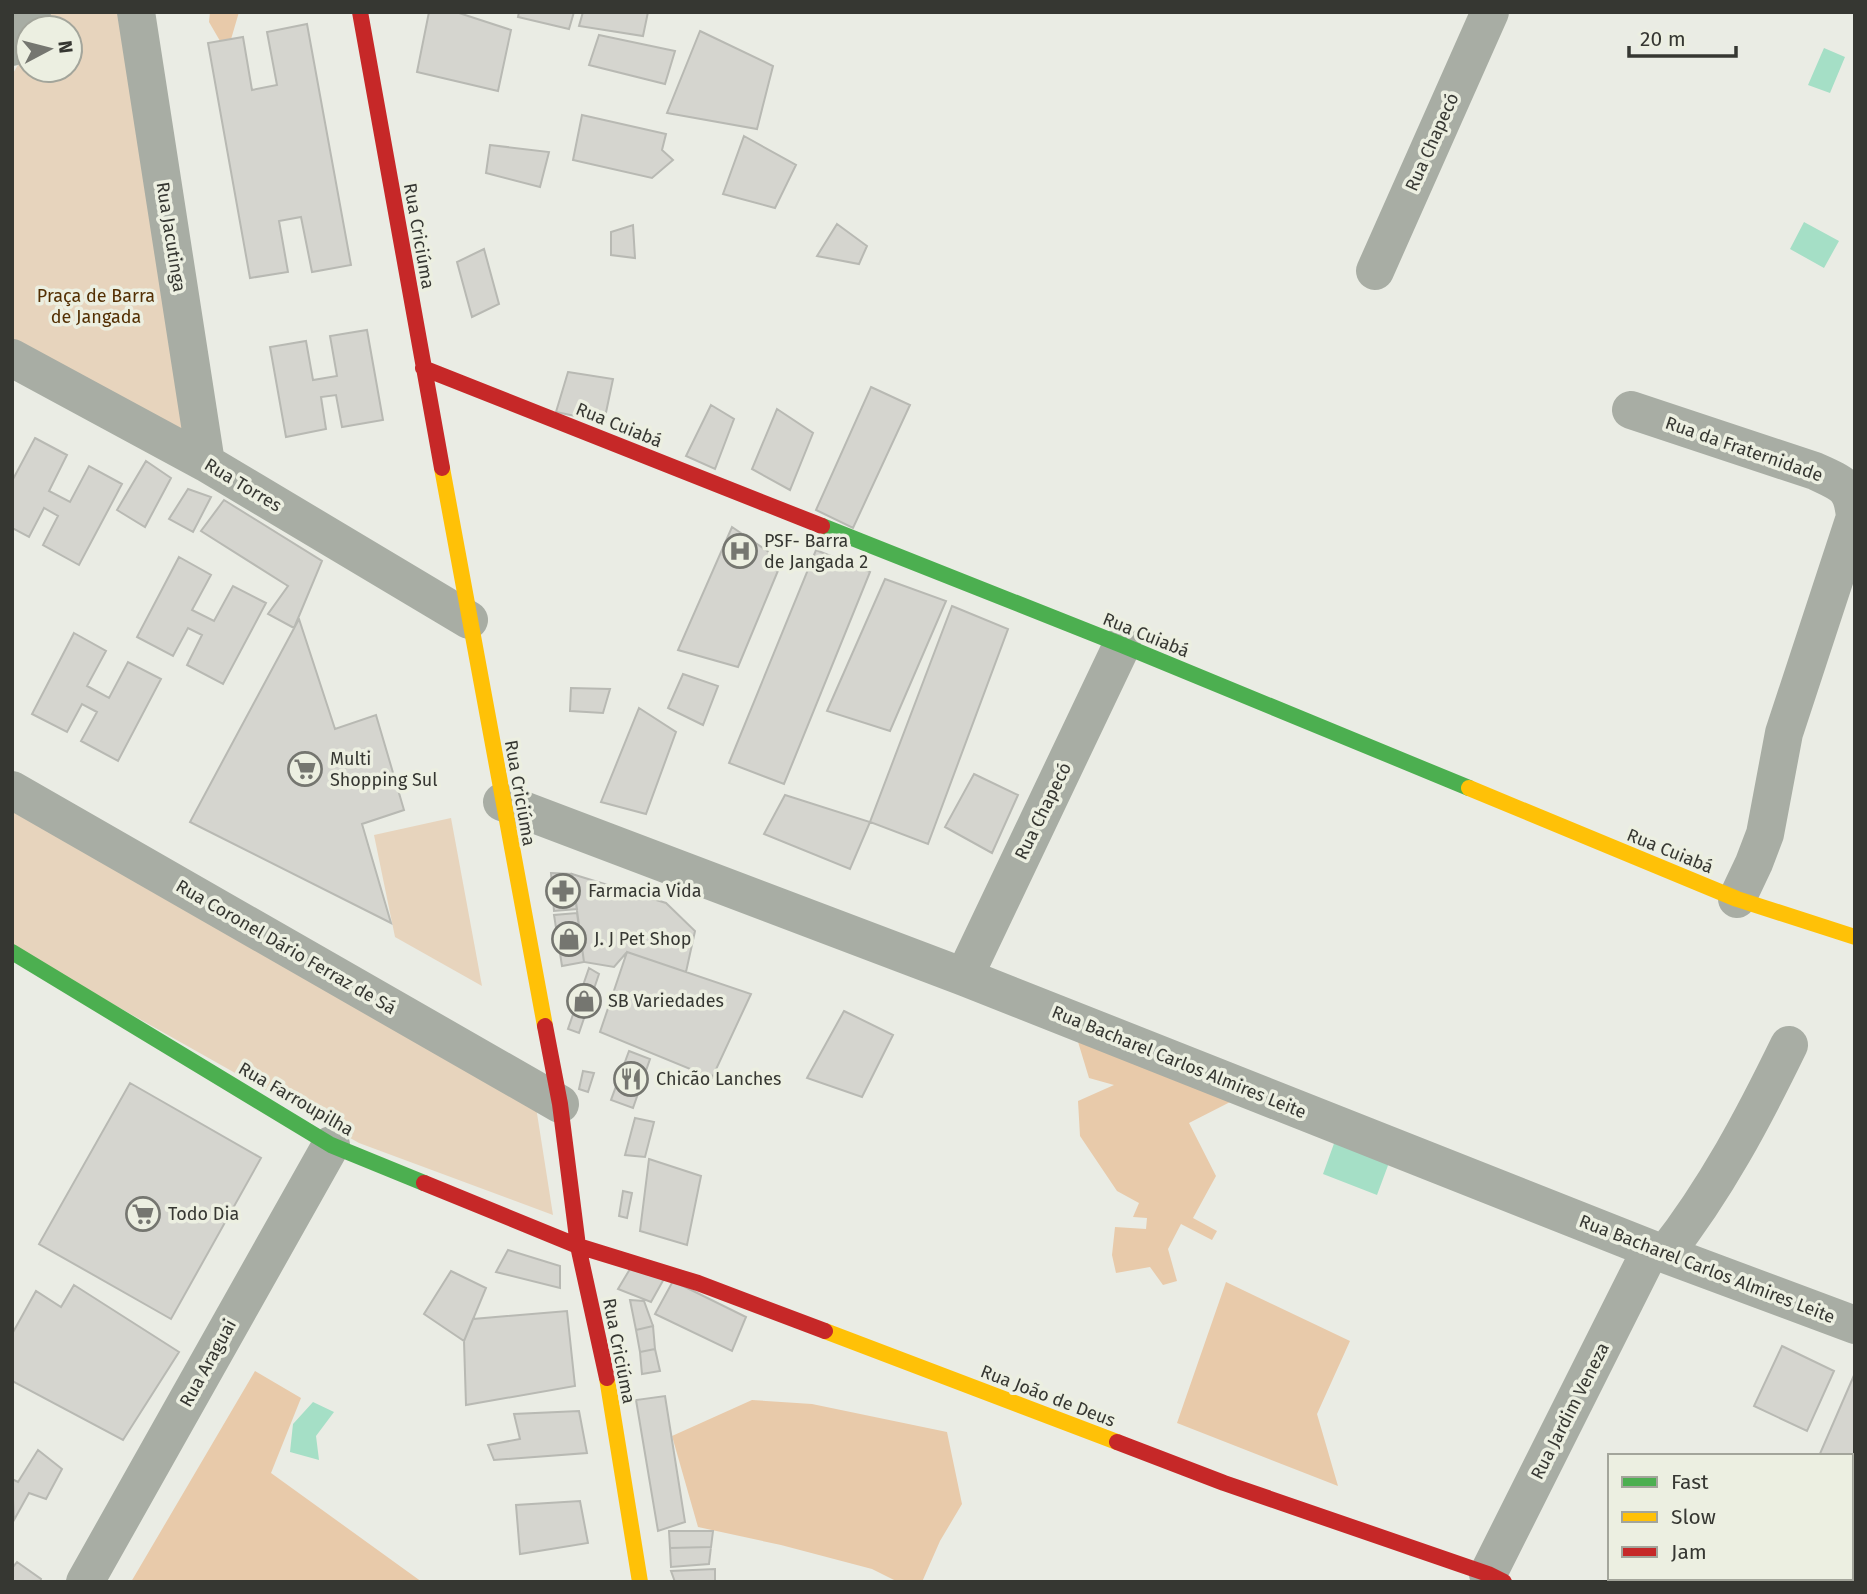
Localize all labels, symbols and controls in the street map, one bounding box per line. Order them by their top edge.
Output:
north arrow [14,14,84,84]
scale bar [1629,14,1736,58]
text: 20 m [1640,26,1686,52]
text: N [53,39,78,55]
street label: Rua Chapecó [1401,89,1463,195]
street label: Rua Jacutinga [151,180,191,294]
street label: Rua Criciúma [399,181,439,291]
park label: Praça de Barra de Jangada [37,285,155,328]
street label: Rua Cuiabá [573,398,665,452]
street label: Rua da Fraternidade [1662,412,1826,486]
street label: Rua Torres [200,453,286,517]
place label: PSF- Barra de Jangada 2 [764,530,868,573]
hospital icon: PSF- Barra de Jangada 2 [721,532,759,570]
street label: Rua Cuiabá [1100,608,1192,662]
street label: Rua Criciúma [500,738,540,848]
place label: Multi Shopping Sul [330,748,438,791]
supermarket icon: Multi Shopping Sul [286,750,324,788]
street label: Rua Chapecó [1010,759,1076,863]
street label: Rua Cuiabá [1624,824,1716,878]
pharmacy icon: Farmacia Vida [544,872,582,910]
street label: Rua Coronel Dário Ferraz de Sá [172,875,400,1019]
place label: Farmacia Vida [588,880,702,902]
shop icon: J. J Pet Shop [550,920,588,958]
place label: J. J Pet Shop [594,928,691,950]
shop icon: SB Variedades [565,982,603,1020]
place label: SB Variedades [608,990,724,1012]
street label: Rua Bacharel Carlos Almires Leite [1049,1001,1309,1123]
street label: Rua Farroupilha [235,1057,357,1141]
restaurant icon: Chicão Lanches [612,1060,650,1098]
place label: Chicão Lanches [656,1068,782,1090]
supermarket icon: Todo Dia [124,1195,162,1233]
place label: Todo Dia [168,1203,239,1225]
street label: Rua Bacharel Carlos Almires Leite [1576,1210,1838,1328]
street label: Rua Criciúma [598,1296,640,1406]
street label: Rua Araguai [175,1315,241,1411]
street label: Rua Jardim Veneza [1526,1339,1614,1483]
street label: Rua João de Deus [978,1360,1118,1432]
legend [1608,1454,1853,1580]
text: Fast [1671,1469,1709,1495]
text: Slow [1671,1504,1716,1530]
text: Jam [1671,1539,1707,1565]

